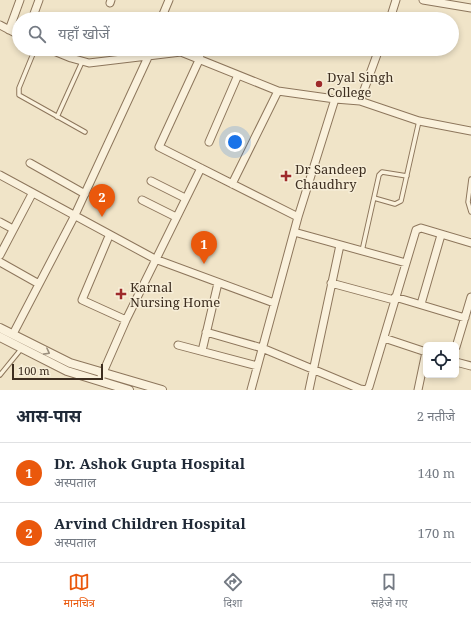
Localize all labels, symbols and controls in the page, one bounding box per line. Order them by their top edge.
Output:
search box [12,12,459,56]
icon: search [26,23,48,45]
text: यहाँ खोजें [58,23,110,43]
place label: Dyal Singh College [327,68,393,101]
marker: Dyal Singh College [314,79,324,89]
your location [225,132,245,152]
place label: Dr Sandeep Chaudhry [295,160,367,193]
marker: Dr Sandeep Chaudhry [280,170,292,182]
pin: 2 [89,184,115,217]
pin: 1 [191,231,217,264]
place label: Karnal Nursing Home [130,278,220,311]
marker: Karnal Nursing Home [115,288,127,300]
map controls [423,342,459,378]
button: locate [423,342,459,378]
one-way arrow [43,347,50,355]
scale bar [12,362,103,381]
text: 100 m [18,363,50,378]
text: आस-पास [16,404,81,427]
text: 2 नतीजे [417,407,455,425]
text: Dr. Ashok Gupta Hospital [54,453,245,473]
text: 1 [25,464,33,482]
text: 140 m [418,464,455,482]
text: अस्पताल [54,473,96,491]
text: Arvind Children Hospital [54,513,246,533]
text: 2 [25,524,33,542]
text: 170 m [418,524,455,542]
text: अस्पताल [54,533,96,551]
tab: मानचित्र [63,571,95,611]
tab: दिशा [222,571,244,611]
tab: सहेजे गए [371,571,407,611]

